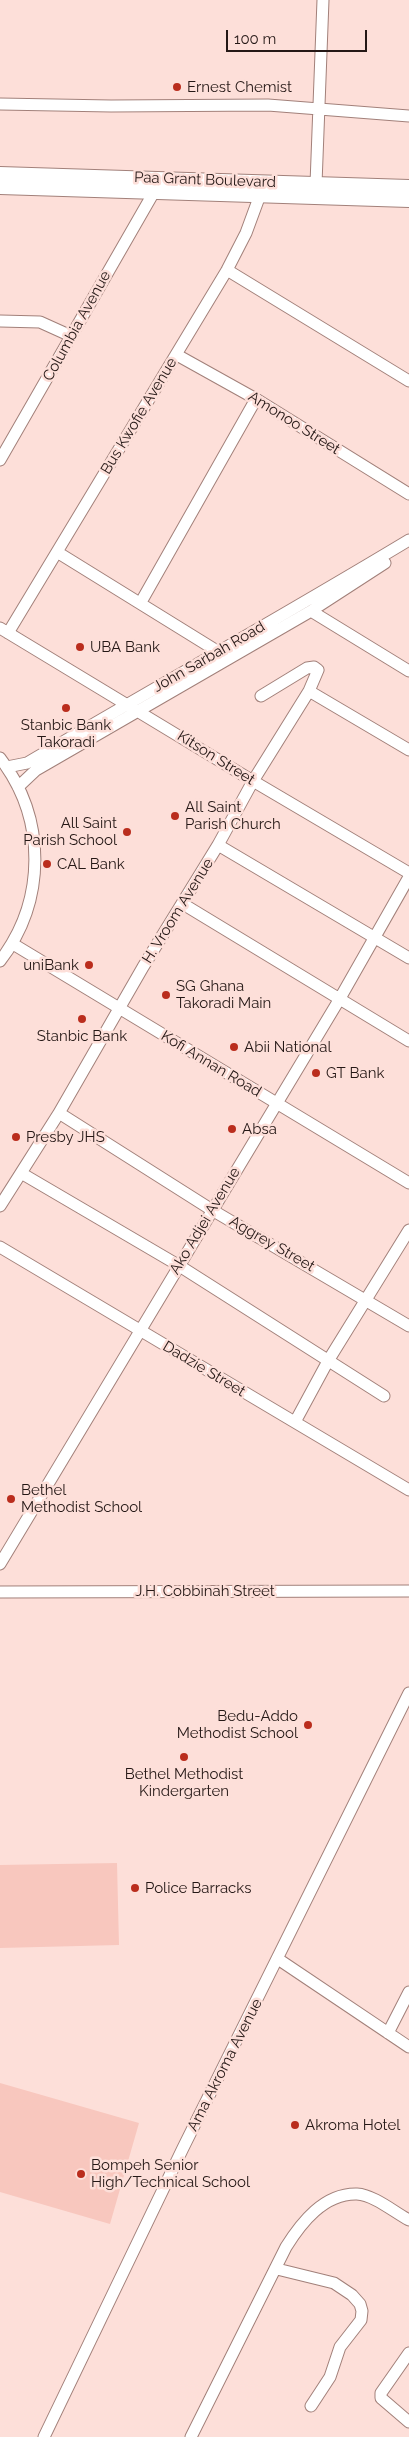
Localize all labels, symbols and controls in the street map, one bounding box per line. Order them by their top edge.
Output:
scale bar [229,20,370,52]
text: 100 m [234,30,276,48]
place label: Ernest Chemist [187,78,292,96]
marker: Ernest Chemist [171,81,183,93]
street label: Paa Grant Boulevard [134,169,276,191]
street label: Columbia Avenue [39,268,115,384]
street label: Bus Kwofie Avenue [97,355,181,477]
street label: Amonoo Street [245,388,343,458]
street label: John Sarbah Road [150,618,268,696]
place label: UBA Bank [90,638,160,656]
marker: UBA Bank [74,641,86,653]
marker: Stanbic Bank Takoradi [60,702,72,714]
place label: Stanbic Bank Takoradi [21,716,111,751]
street label: Kitson Street [174,727,258,789]
place label: All Saint Parish Church [185,798,281,833]
marker: All Saint Parish Church [169,810,181,822]
place label: All Saint Parish School [23,814,117,849]
marker: All Saint Parish School [121,826,133,838]
place label: CAL Bank [57,855,125,873]
street label: H. Vroom Avenue [138,855,218,967]
marker: CAL Bank [41,858,53,870]
place label: uniBank [23,956,79,974]
marker: uniBank [83,959,95,971]
place label: SG Ghana Takoradi Main [176,977,271,1012]
marker: SG Ghana Takoradi Main [160,989,172,1001]
marker: Stanbic Bank [76,1013,88,1025]
place label: Stanbic Bank [37,1027,127,1045]
street label: Kofi Annan Road [158,1027,264,1101]
place label: Abii National [244,1038,332,1056]
marker: Abii National [228,1041,240,1053]
place label: GT Bank [326,1064,384,1082]
marker: GT Bank [310,1067,322,1079]
place label: Absa [242,1120,277,1138]
marker: Absa [226,1123,238,1135]
place label: Presby JHS [26,1128,105,1146]
marker: Presby JHS [10,1131,22,1143]
street label: Ako Adjei Avenue [166,1164,244,1278]
street label: Aggrey Street [226,1212,318,1276]
street label: Dadzie Street [159,1337,249,1401]
place label: Bethel Methodist School [21,1481,142,1516]
marker: Bethel Methodist School [5,1493,17,1505]
street label: J.H. Cobbinah Street [135,1582,275,1600]
place label: Bedu-Addo Methodist School [177,1707,298,1742]
marker: Bedu-Addo Methodist School [302,1719,314,1731]
marker: Bethel Methodist Kindergarten [178,1751,190,1763]
place label: Bethel Methodist Kindergarten [125,1765,243,1800]
place label: Police Barracks [145,1879,252,1897]
marker: Police Barracks [129,1882,141,1894]
street label: Ama Akroma Avenue [184,1996,266,2134]
place label: Akroma Hotel [305,2116,400,2134]
marker: Akroma Hotel [289,2119,301,2131]
place label: Bompeh Senior High/Technical School [91,2156,250,2191]
marker: Bompeh Senior High/Technical School [75,2168,87,2180]

